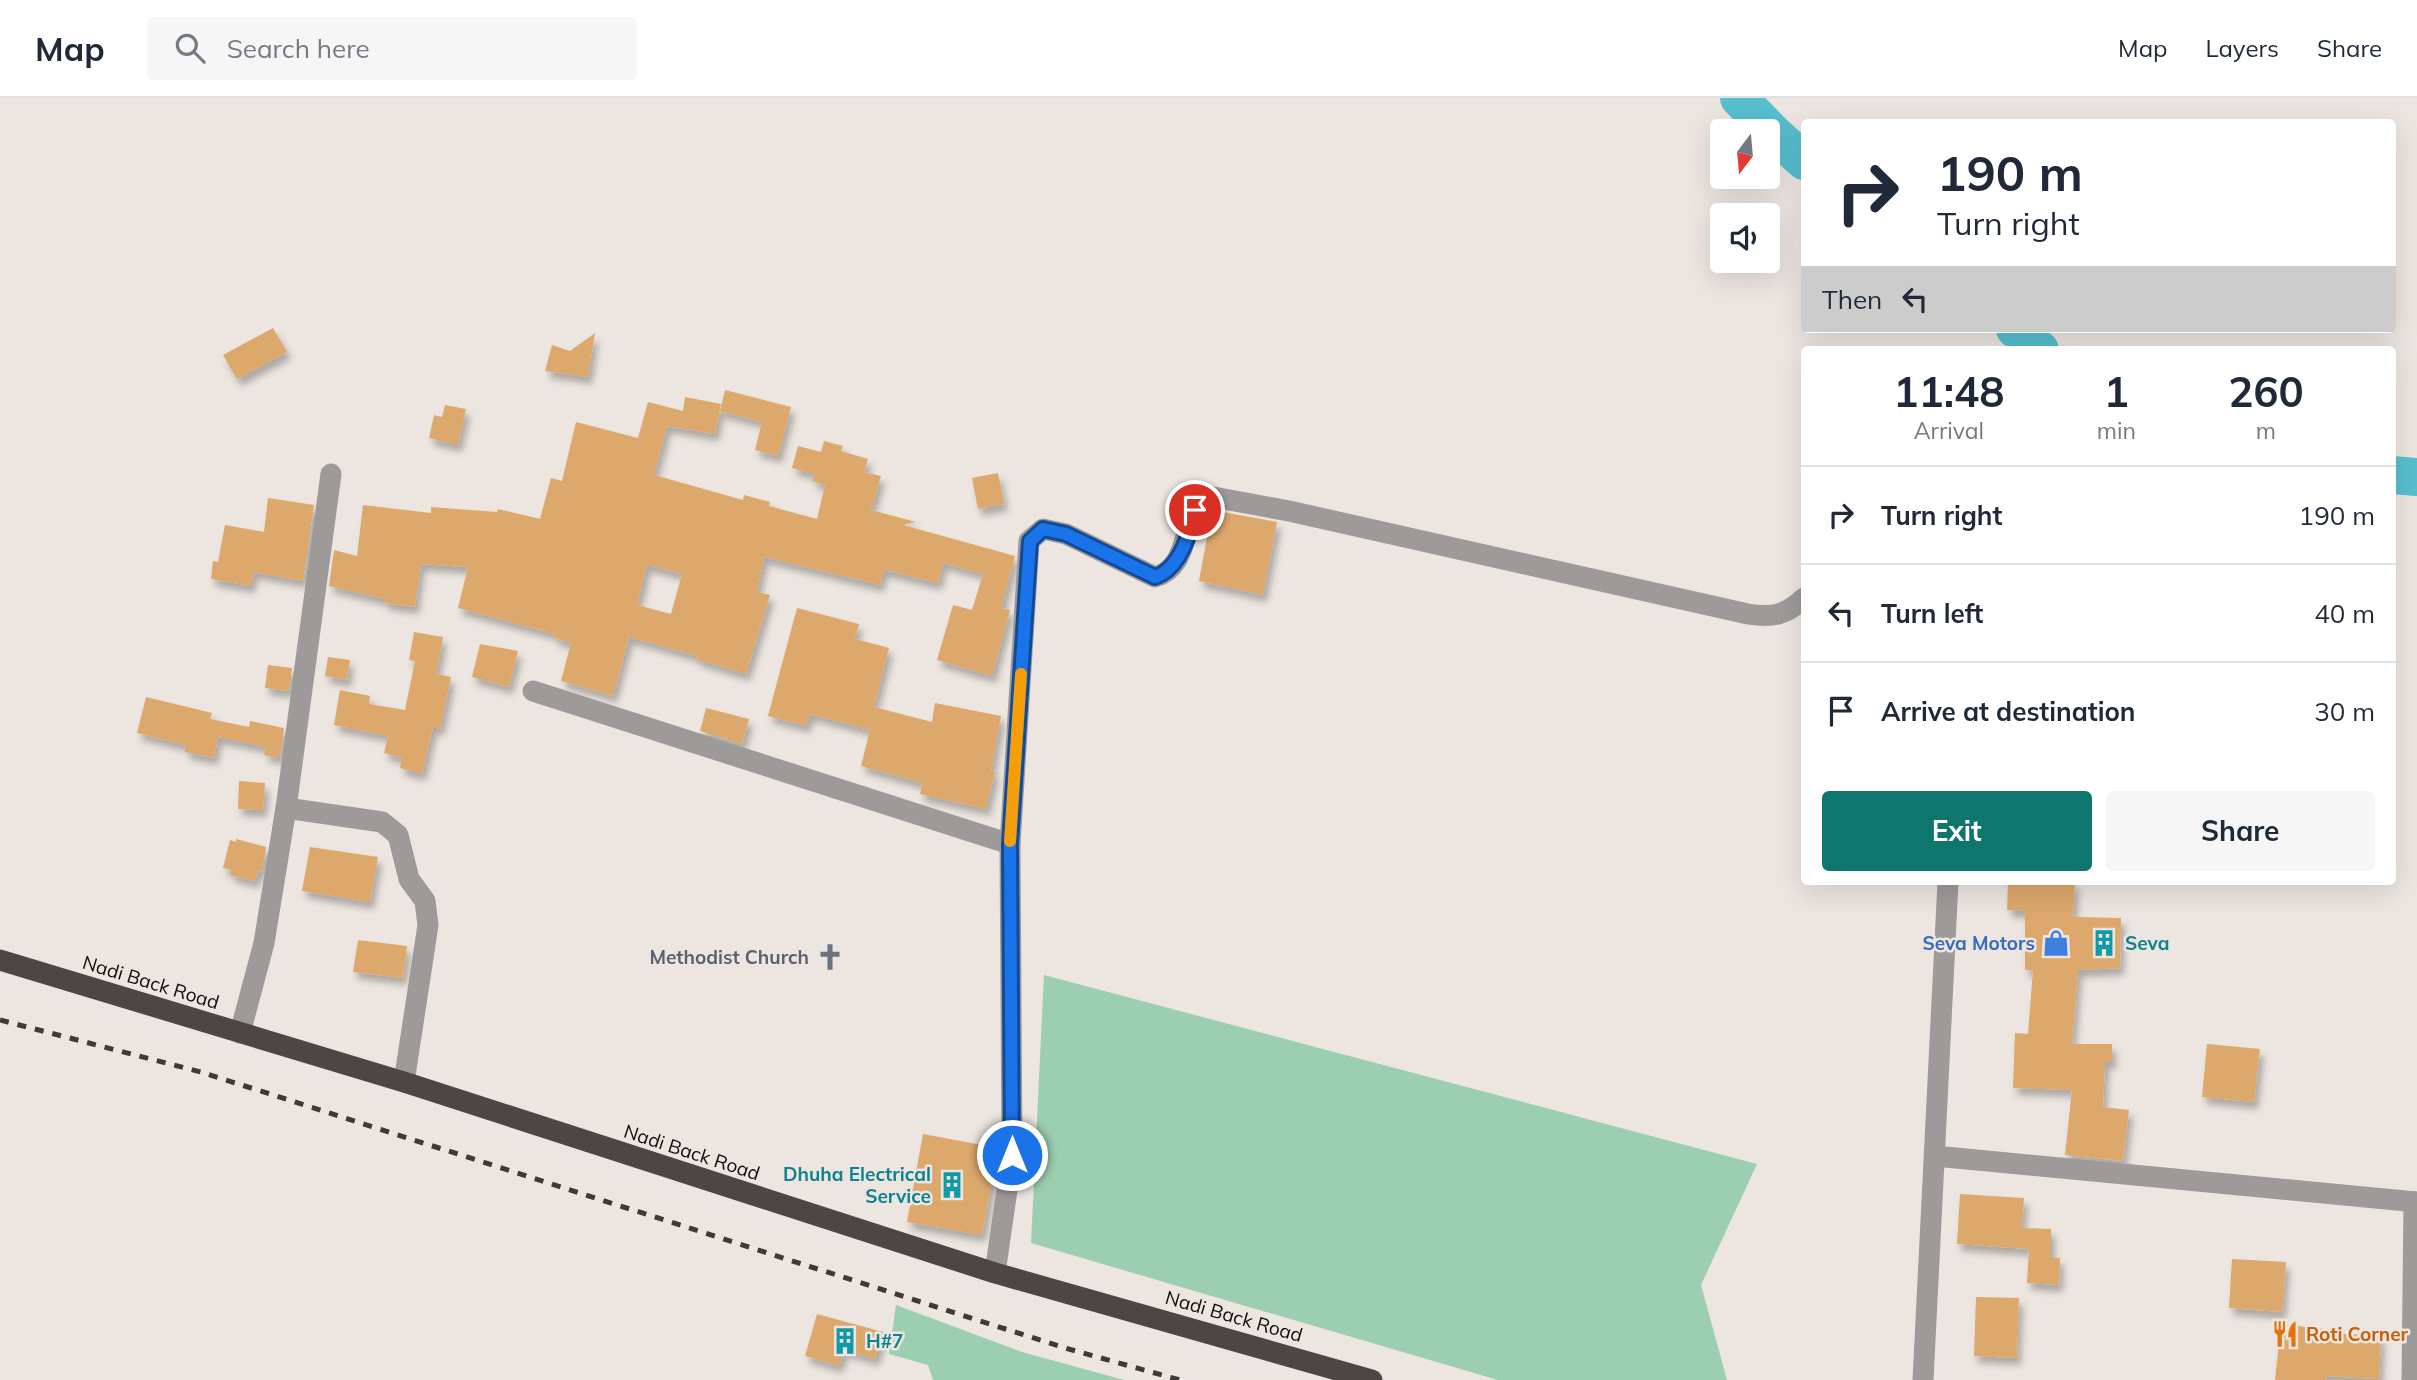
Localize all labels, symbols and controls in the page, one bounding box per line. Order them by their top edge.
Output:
search box [147,17,637,80]
text: Map [35,28,105,69]
icon: search [171,29,209,67]
text: Search here [227,32,370,65]
text: Map [2118,33,2167,63]
text: Layers [2205,33,2279,63]
text: Share [2317,33,2382,63]
north arrow [1710,119,1780,189]
map controls [1710,119,1780,273]
text: 190 m [1937,142,2083,203]
icon: right [1822,147,1913,238]
button: sound [1710,203,1780,273]
text: Turn right [1937,203,2080,243]
icon: left [1896,280,1934,318]
text: Then [1822,283,1882,316]
text: 11:48 [1893,365,2004,418]
text: 1 [2104,365,2129,418]
text: 260 [2228,365,2304,418]
text: Arrival [1914,416,1984,445]
text: min [2097,416,2136,445]
text: m [2256,416,2276,445]
pin [1165,480,1225,540]
icon: arrive [1176,491,1214,529]
icon: right [1822,496,1860,534]
text: Turn right [1881,499,2002,532]
text: 190 m [2299,499,2375,532]
icon: left [1822,594,1860,632]
text: Turn left [1881,597,1983,630]
text: 40 m [2314,597,2375,630]
icon: arrive [1822,692,1860,730]
text: Arrive at destination [1881,695,2136,728]
text: 30 m [2314,695,2375,728]
button: Exit [1822,791,2092,871]
button: Share [2106,791,2375,871]
shop icon: Seva Motors [2041,928,2071,958]
building icon: Seva [2089,928,2119,958]
place label: Seva Motors [1922,931,2035,955]
place label: Seva [2125,931,2169,955]
church icon: Methodist Church [815,942,845,972]
place label: Methodist Church [649,945,809,969]
street label: Nadi Back Road [80,950,222,1014]
position arrow [975,1118,1049,1192]
street label: Nadi Back Road [621,1119,763,1185]
place label: Dhuha Electrical Service [783,1162,931,1208]
building icon: Dhuha Electrical Service [937,1170,967,1200]
street label: Nadi Back Road [1163,1285,1305,1347]
restaurant icon: Roti Corner [2270,1319,2300,1349]
place label: Roti Corner [2306,1322,2409,1346]
building icon: H#7 [830,1326,860,1356]
place label: H#7 [866,1329,904,1353]

